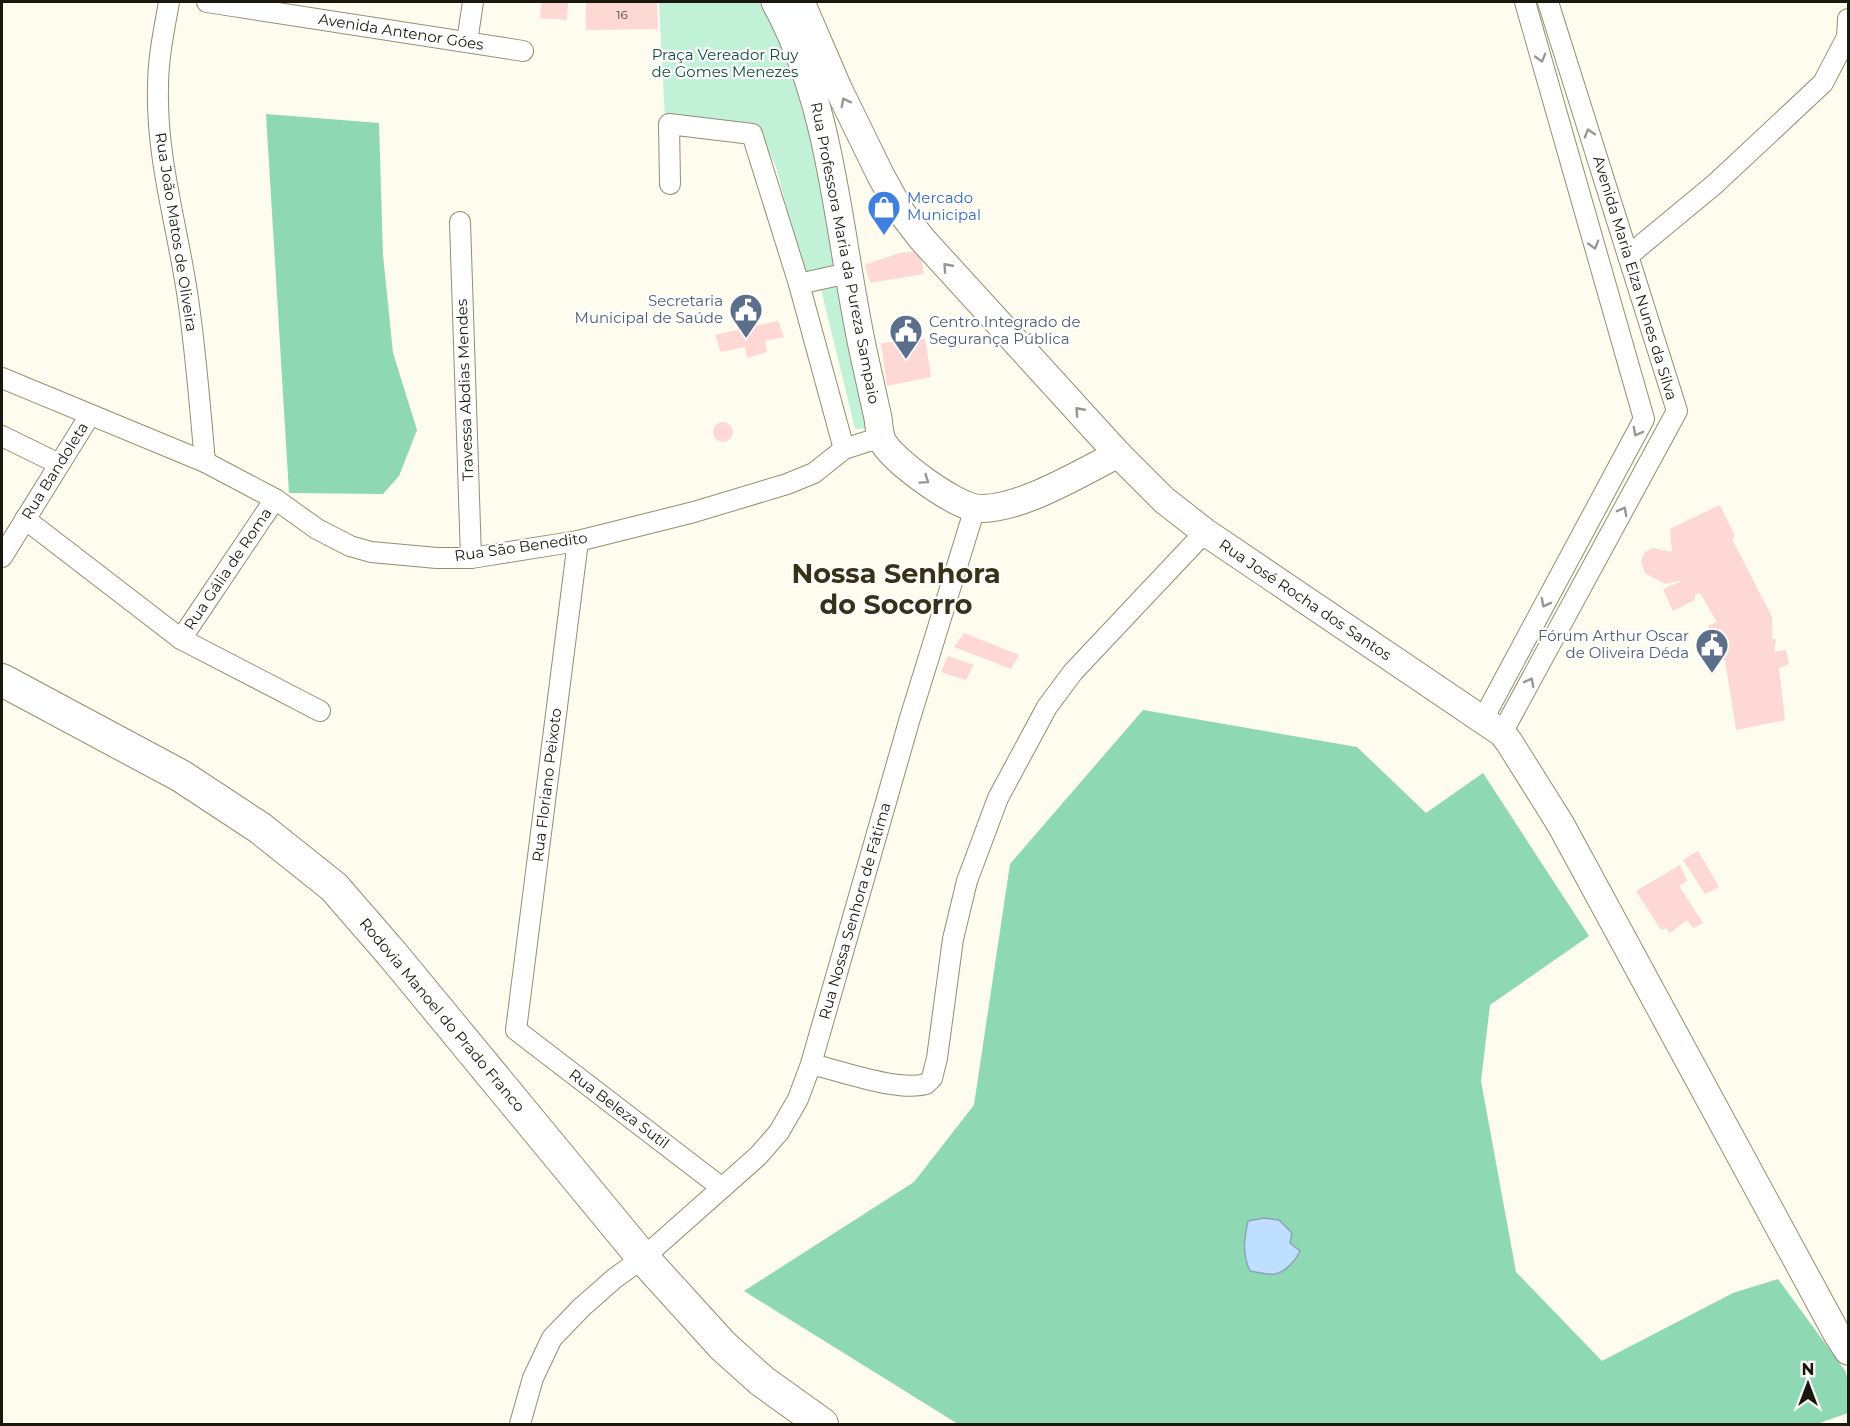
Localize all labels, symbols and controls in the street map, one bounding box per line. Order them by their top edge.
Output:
house number: 16 [616,7,628,22]
street label: Avenida Antenor Góes [317,9,485,54]
park label: Praça Vereador Ruy de Gomes Menezes [652,45,799,81]
one-way arrow [1534,52,1546,63]
one-way arrow [841,98,852,109]
street label: Rua Professora Maria da Pureza Sampaio [807,100,884,405]
one-way arrow [1584,128,1597,139]
street label: Rua João Matos de Oliveira [151,131,202,333]
street label: Avenida Maria Elza Nunes da Silva [1589,153,1682,402]
place label: Mercado Municipal [907,188,981,224]
shop icon: Mercado Municipal [866,189,902,236]
one-way arrow [1587,240,1600,250]
one-way arrow [943,263,954,274]
place label: Secretaria Municipal de Saúde [575,291,723,327]
public building icon: Secretaria Municipal de Saúde [728,292,764,339]
street label: Travessa Abdias Mendes [452,299,477,481]
place label: Centro Integrado de Segurança Pública [929,312,1081,348]
public building icon: Centro Integrado de Segurança Pública [888,313,924,360]
one-way arrow [1075,407,1086,418]
street label: Rua Bandoleta [17,418,92,523]
one-way arrow [1633,425,1644,436]
one-way arrow [918,473,929,484]
street label: Rua Gália de Roma [180,504,275,633]
one-way arrow [1616,506,1627,517]
street label: Rua São Benedito [453,528,589,565]
street label: Rua José Rocha dos Santos [1215,535,1395,665]
district label: Nossa Senhora do Socorro [791,557,1001,621]
one-way arrow [1541,597,1552,608]
place label: Fórum Arthur Oscar de Oliveira Déda [1538,626,1689,662]
public building icon: Fórum Arthur Oscar de Oliveira Déda [1694,627,1730,674]
one-way arrow [1523,678,1534,688]
street label: Rua Floriano Peixoto [528,707,565,863]
street label: Rua Nossa Senhora de Fátima [814,800,895,1022]
street label: Rodovia Manoel do Prado Franco [356,914,529,1116]
street label: Rua Beleza Sutil [565,1065,673,1153]
north arrow [1778,1354,1838,1414]
text: N [1802,1360,1814,1379]

